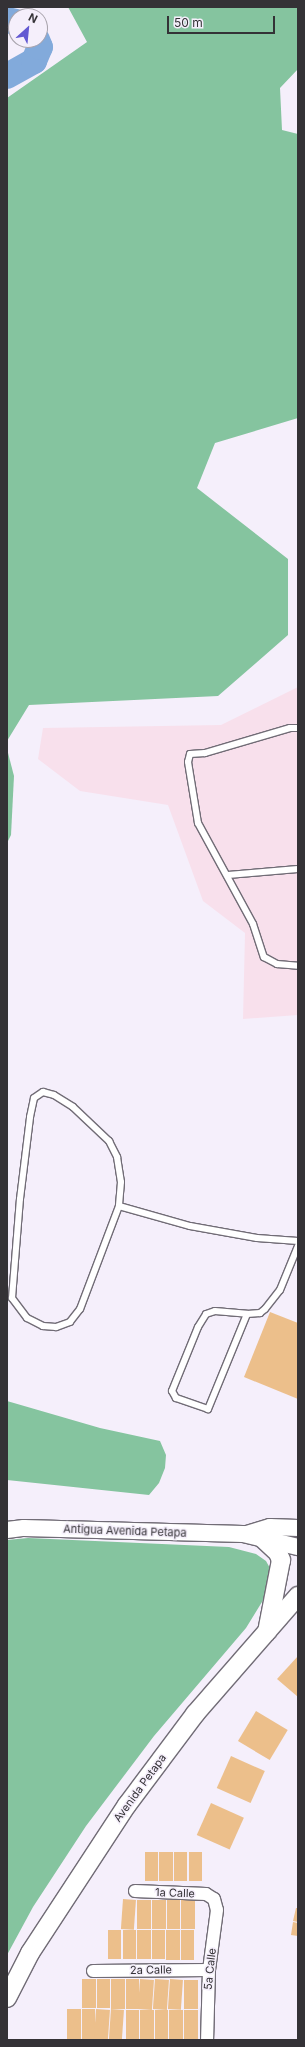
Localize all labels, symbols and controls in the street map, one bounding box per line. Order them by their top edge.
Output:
north arrow [8,8,48,48]
scale bar [169,8,277,34]
text: N [26,10,40,26]
text: 50 m [174,15,203,30]
street label: Antigua Avenida Petapa [63,1522,187,1540]
street label: Avenida Petapa [111,1752,169,1824]
street label: 1a Calle [155,1886,195,1900]
street label: 5a Calle [201,1947,219,1991]
street label: 2a Calle [130,1963,172,1977]

